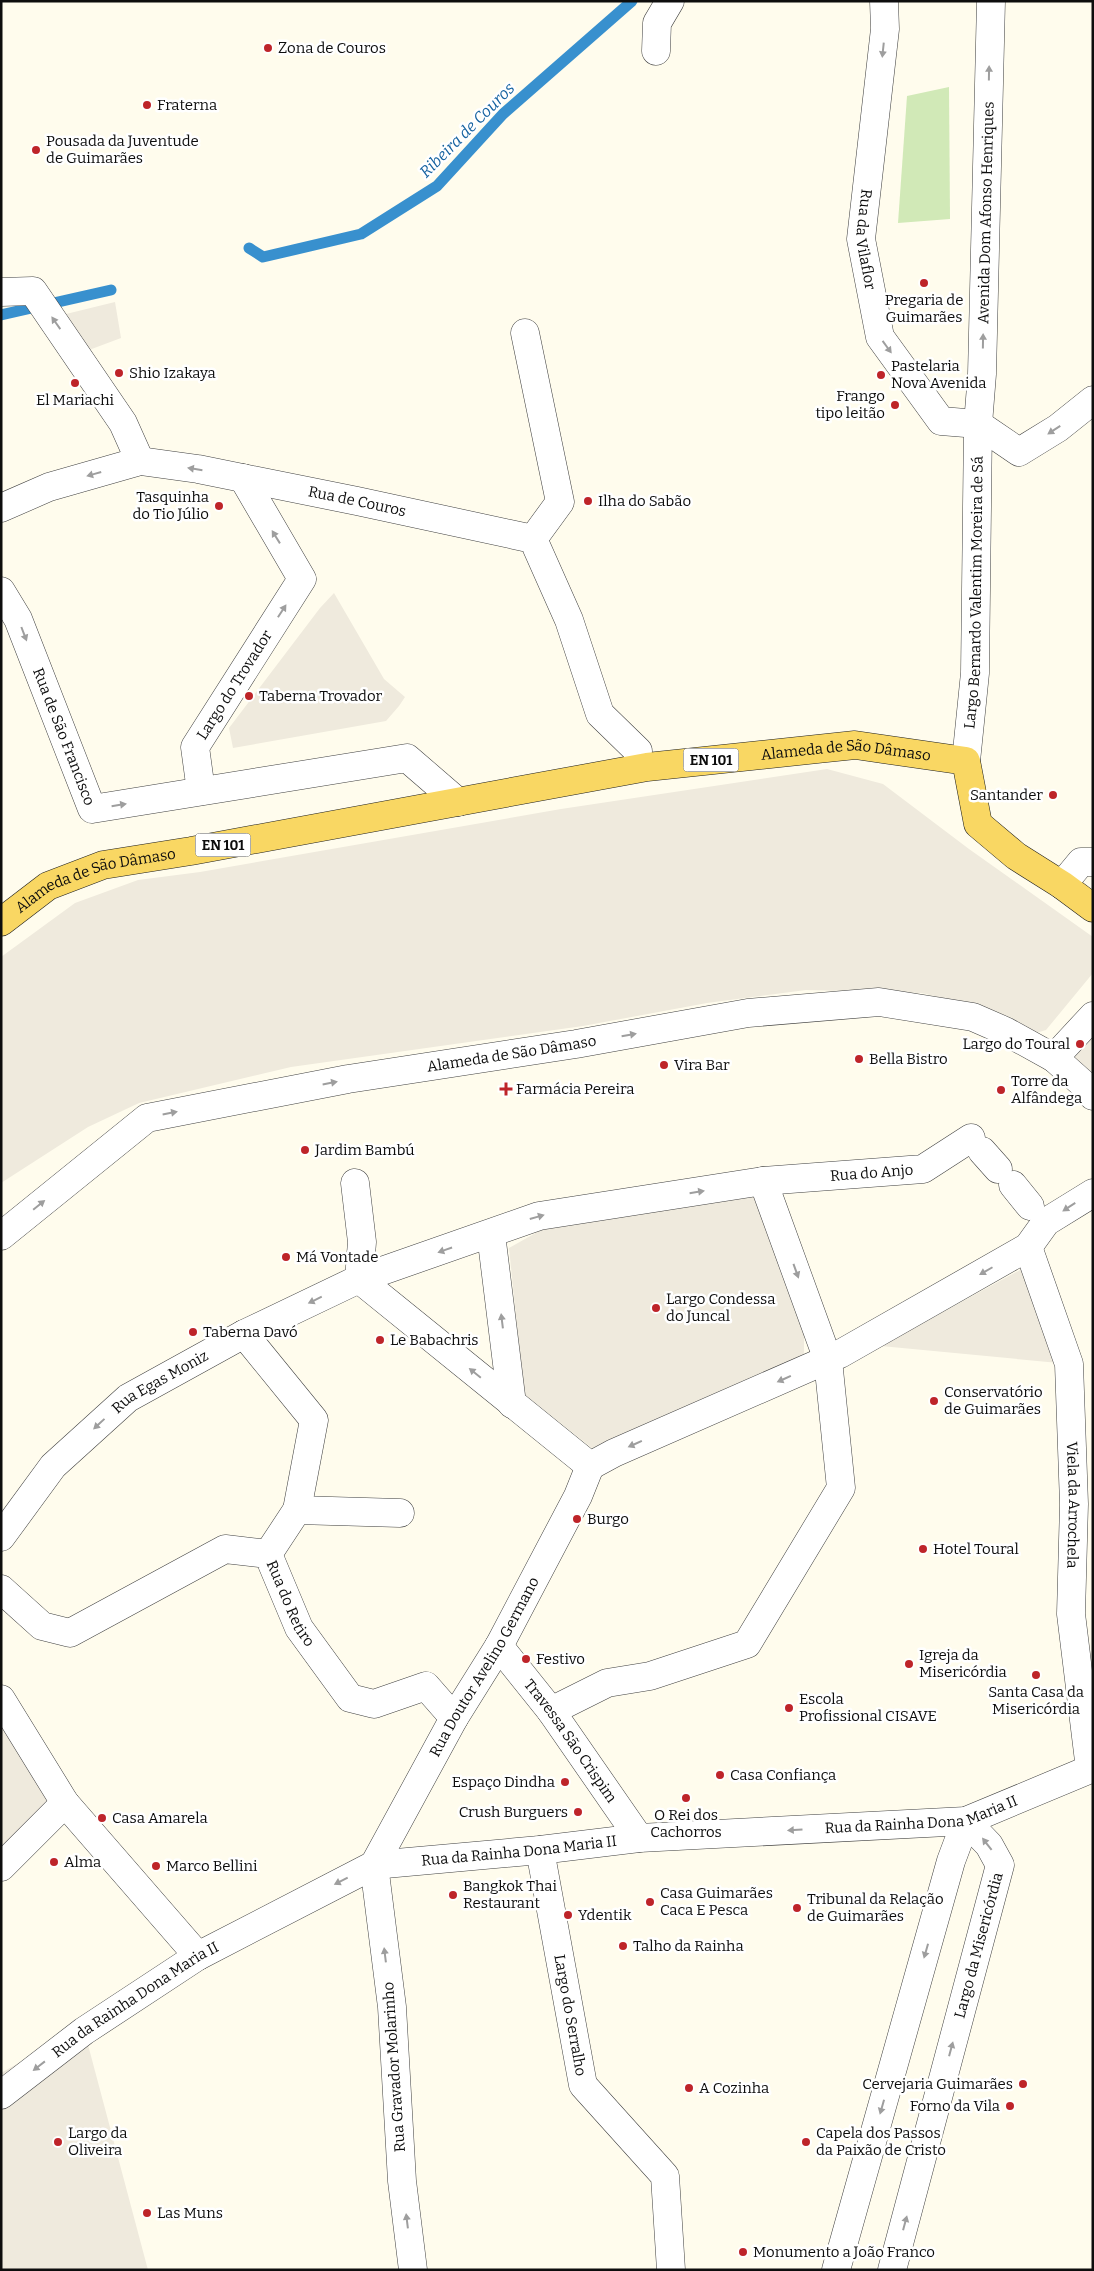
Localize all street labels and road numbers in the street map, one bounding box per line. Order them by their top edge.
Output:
street label: Avenida Dom Afonso Henriques [974,101,998,324]
street label: Rua da Vilaflor [852,188,880,292]
street label: Largo Bernardo Valentim Moreira de Sá [960,456,987,730]
street label: Rua de Couros [307,482,408,520]
street label: Largo do Trovador [193,627,276,743]
street label: Rua de São Francisco [29,665,99,808]
street label: Alameda de São Dâmaso [760,736,932,765]
road number: EN 101 [684,748,738,772]
road number: EN 101 [196,834,250,856]
street label: Alameda de São Dâmaso [12,845,177,917]
street label: Alameda de São Dâmaso [426,1032,598,1076]
street label: Rua do Anjo [829,1161,914,1185]
street label: Rua Egas Moniz [108,1347,211,1417]
street label: Viela da Arrochela [1063,1441,1083,1569]
street label: Rua do Retiro [263,1558,319,1650]
street label: Rua Doutor Avelino Germano [426,1574,543,1760]
street label: Travessa São Crispim [520,1676,621,1807]
street label: Rua da Rainha Dona Maria II [824,1792,1020,1837]
street label: Rua da Rainha Dona Maria II [420,1832,618,1870]
street label: Largo da Misericórdia [951,1870,1007,2020]
street label: Rua da Rainha Dona Maria II [48,1938,222,2061]
street label: Largo do Serralho [550,1953,590,2077]
street label: Rua Gravador Molarinho [379,1981,409,2153]

